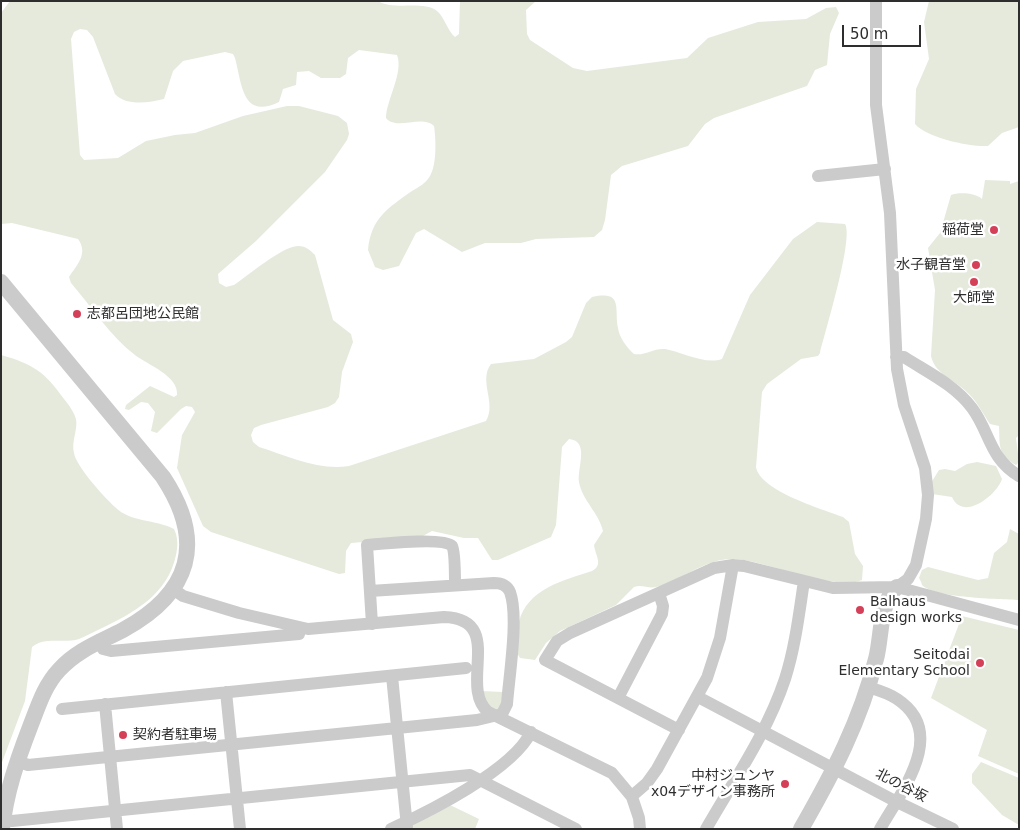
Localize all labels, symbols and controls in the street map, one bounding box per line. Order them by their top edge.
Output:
scale bar [845,15,924,47]
text: 50 m [850,25,888,43]
place label: 稲荷堂 [942,222,984,238]
marker: 稲荷堂 [988,224,1000,236]
place label: 水子観音堂 [896,257,966,273]
marker: 水子観音堂 [970,259,982,271]
marker: 大師堂 [968,276,980,288]
place label: 大師堂 [953,290,995,306]
place label: 志都呂団地公民館 [87,306,199,322]
marker: 志都呂団地公民館 [71,308,83,320]
place label: Balhaus design works [870,594,962,626]
marker: Balhaus design works [854,604,866,616]
place label: Seitodai Elementary School [838,647,970,680]
marker: Seitodai Elementary School [974,657,986,669]
place label: 契約者駐車場 [133,727,217,743]
marker: 契約者駐車場 [117,729,129,741]
street label: 北の谷坂 [872,766,930,806]
place label: 中村ジュンヤ x04デザイン事務所 [651,768,775,800]
marker: 中村ジュンヤ x04デザイン事務所 [779,778,791,790]

